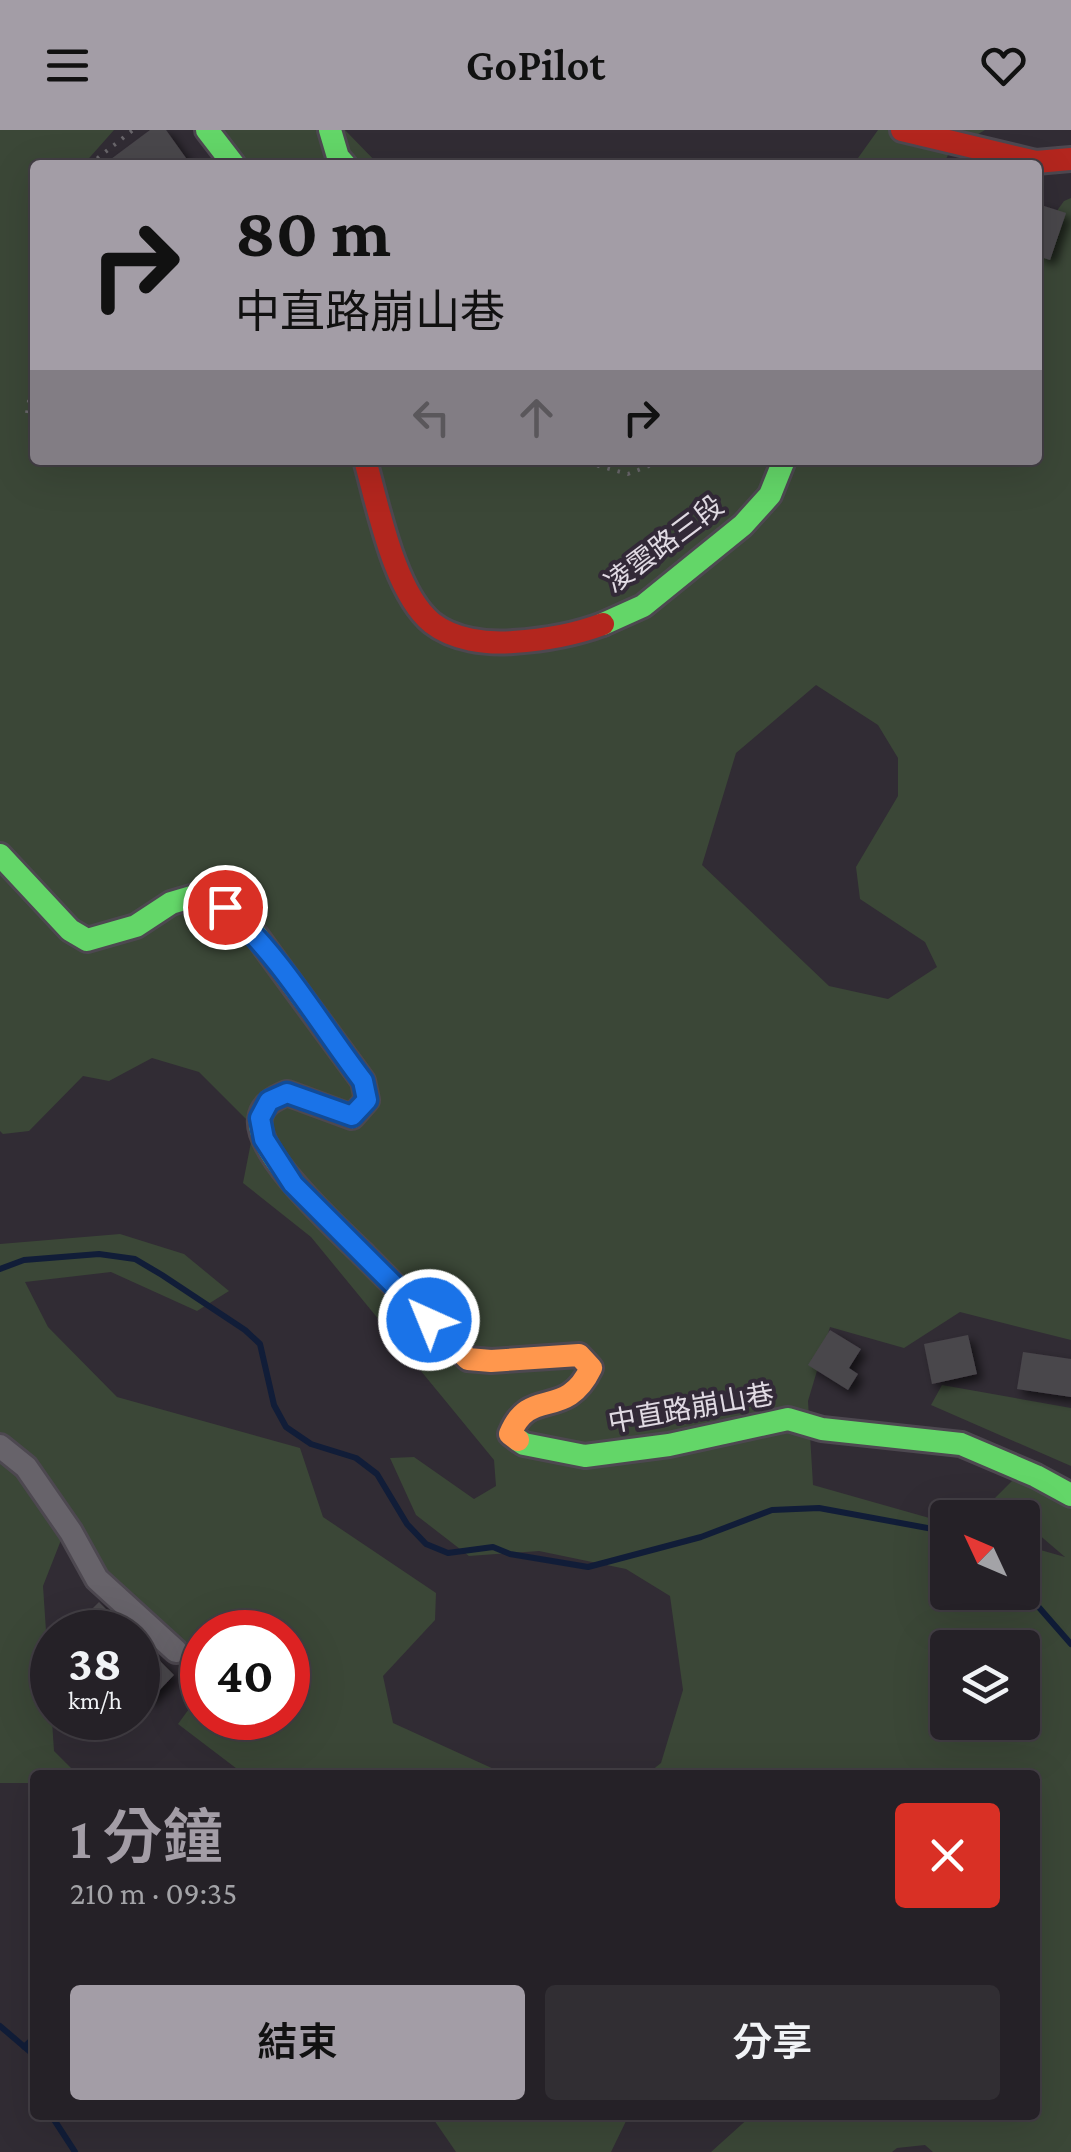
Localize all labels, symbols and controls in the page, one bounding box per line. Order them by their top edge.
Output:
icon: menu [40,38,95,93]
icon: heart [976,38,1031,93]
text: GoPilot [466,40,605,90]
text: 80 m [235,193,391,271]
icon: right [70,200,200,330]
text: 中直路崩山巷 [235,287,505,337]
icon: left [404,390,459,445]
icon: ahead [509,390,564,445]
icon: right [614,390,669,445]
street label: 凌雲路三段 [599,489,729,599]
pin [183,865,268,950]
icon: arrive [198,880,253,935]
position arrow [377,1268,481,1372]
street label: 中直路崩山巷 [606,1378,776,1438]
north arrow [930,1500,1040,1610]
map controls [930,1500,1040,1740]
speed limit sign: 40 [180,1610,310,1740]
button: layers [930,1630,1040,1740]
text: 38 [68,1635,122,1691]
text: km/h [68,1687,122,1714]
button: close [895,1803,1000,1908]
text: 1 分鐘 [70,1804,223,1871]
text: 210 m · 09:35 [70,1875,237,1911]
button: 結束 [70,1985,525,2100]
button: 分享 [545,1985,1000,2100]

